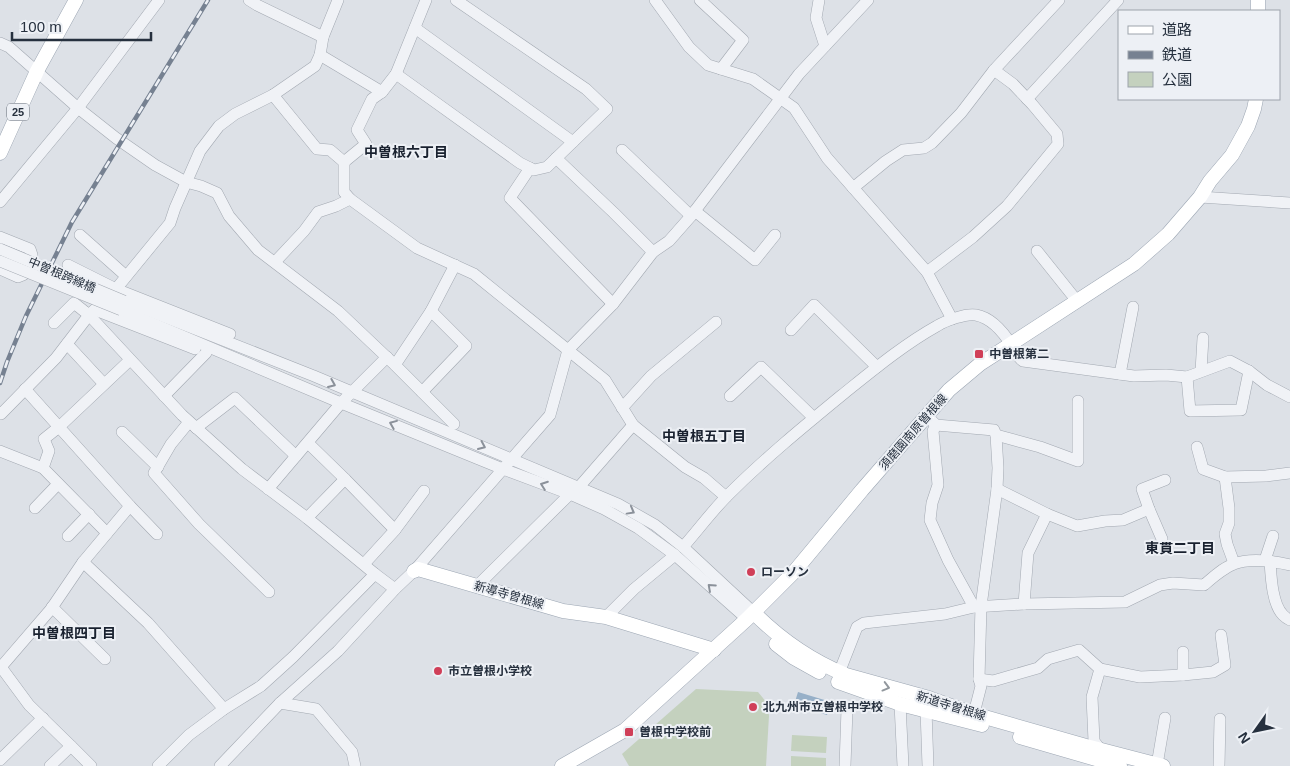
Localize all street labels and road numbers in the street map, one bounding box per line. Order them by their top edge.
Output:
road number: 25 [7,104,29,120]
street label: 中曽根跨線橋 [26,254,98,296]
street label: 須磨園南原曽根線 [876,391,950,473]
street label: 新導寺曽根線 [472,578,546,612]
street label: 新道寺曽根線 [915,689,987,723]

